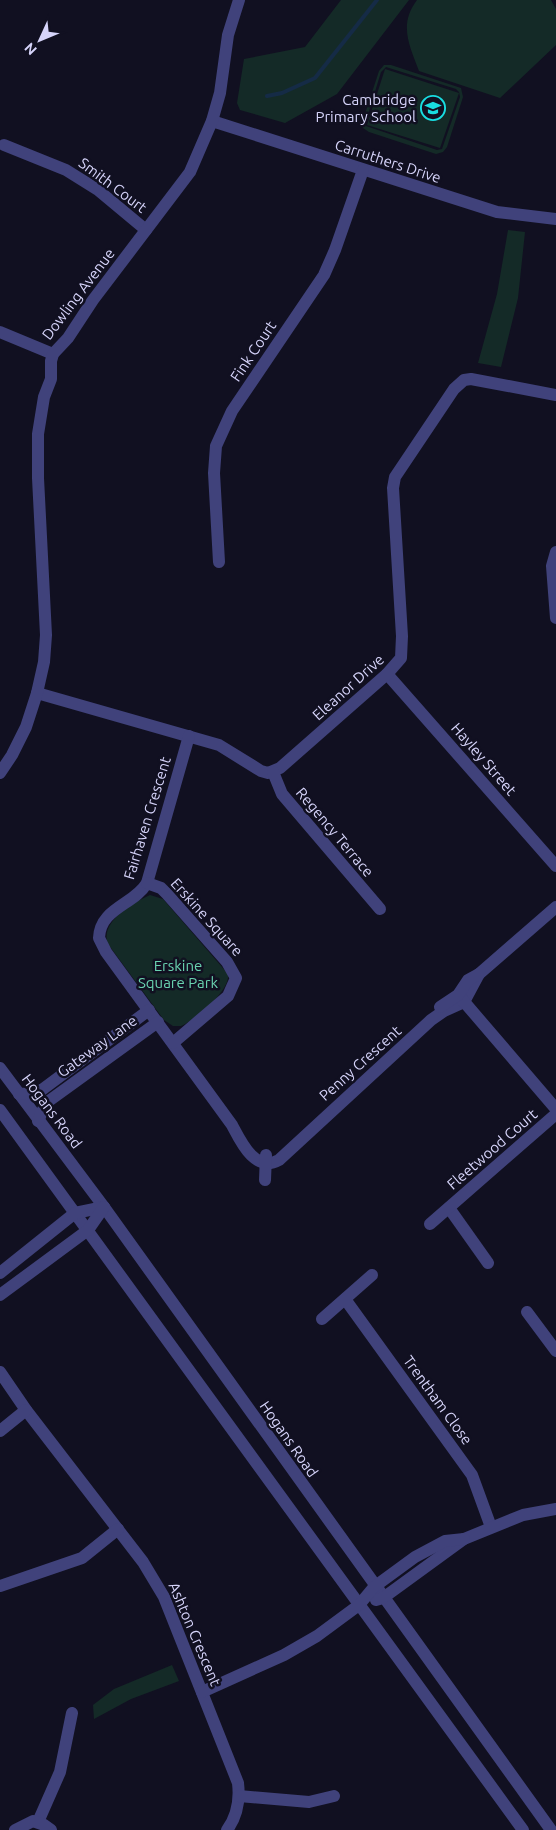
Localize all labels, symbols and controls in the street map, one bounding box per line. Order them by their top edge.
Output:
north arrow [15,15,65,65]
text: N [21,40,40,58]
place label: Cambridge Primary School [315,91,416,125]
school or university icon: Cambridge Primary School [420,95,446,121]
street label: Carruthers Drive [333,136,443,186]
street label: Smith Court [76,154,150,216]
street label: Dowling Avenue [38,245,118,343]
street label: Fink Court [227,317,279,384]
street label: Eleanor Drive [309,650,387,724]
street label: Hayley Street [448,719,520,799]
street label: Fairhaven Crescent [120,754,174,881]
street label: Regency Terrace [293,784,377,880]
street label: Erskine Square [168,875,246,959]
park label: Erskine Square Park [138,957,218,991]
street label: Gateway Lane [54,1011,140,1081]
street label: Penny Crescent [316,1022,404,1104]
street label: Hogans Road [19,1070,85,1152]
street label: Fleetwood Court [443,1105,541,1193]
street label: Trentham Close [400,1352,476,1448]
street label: Hogans Road [257,1398,321,1480]
street label: Ashton Crescent [165,1580,225,1688]

